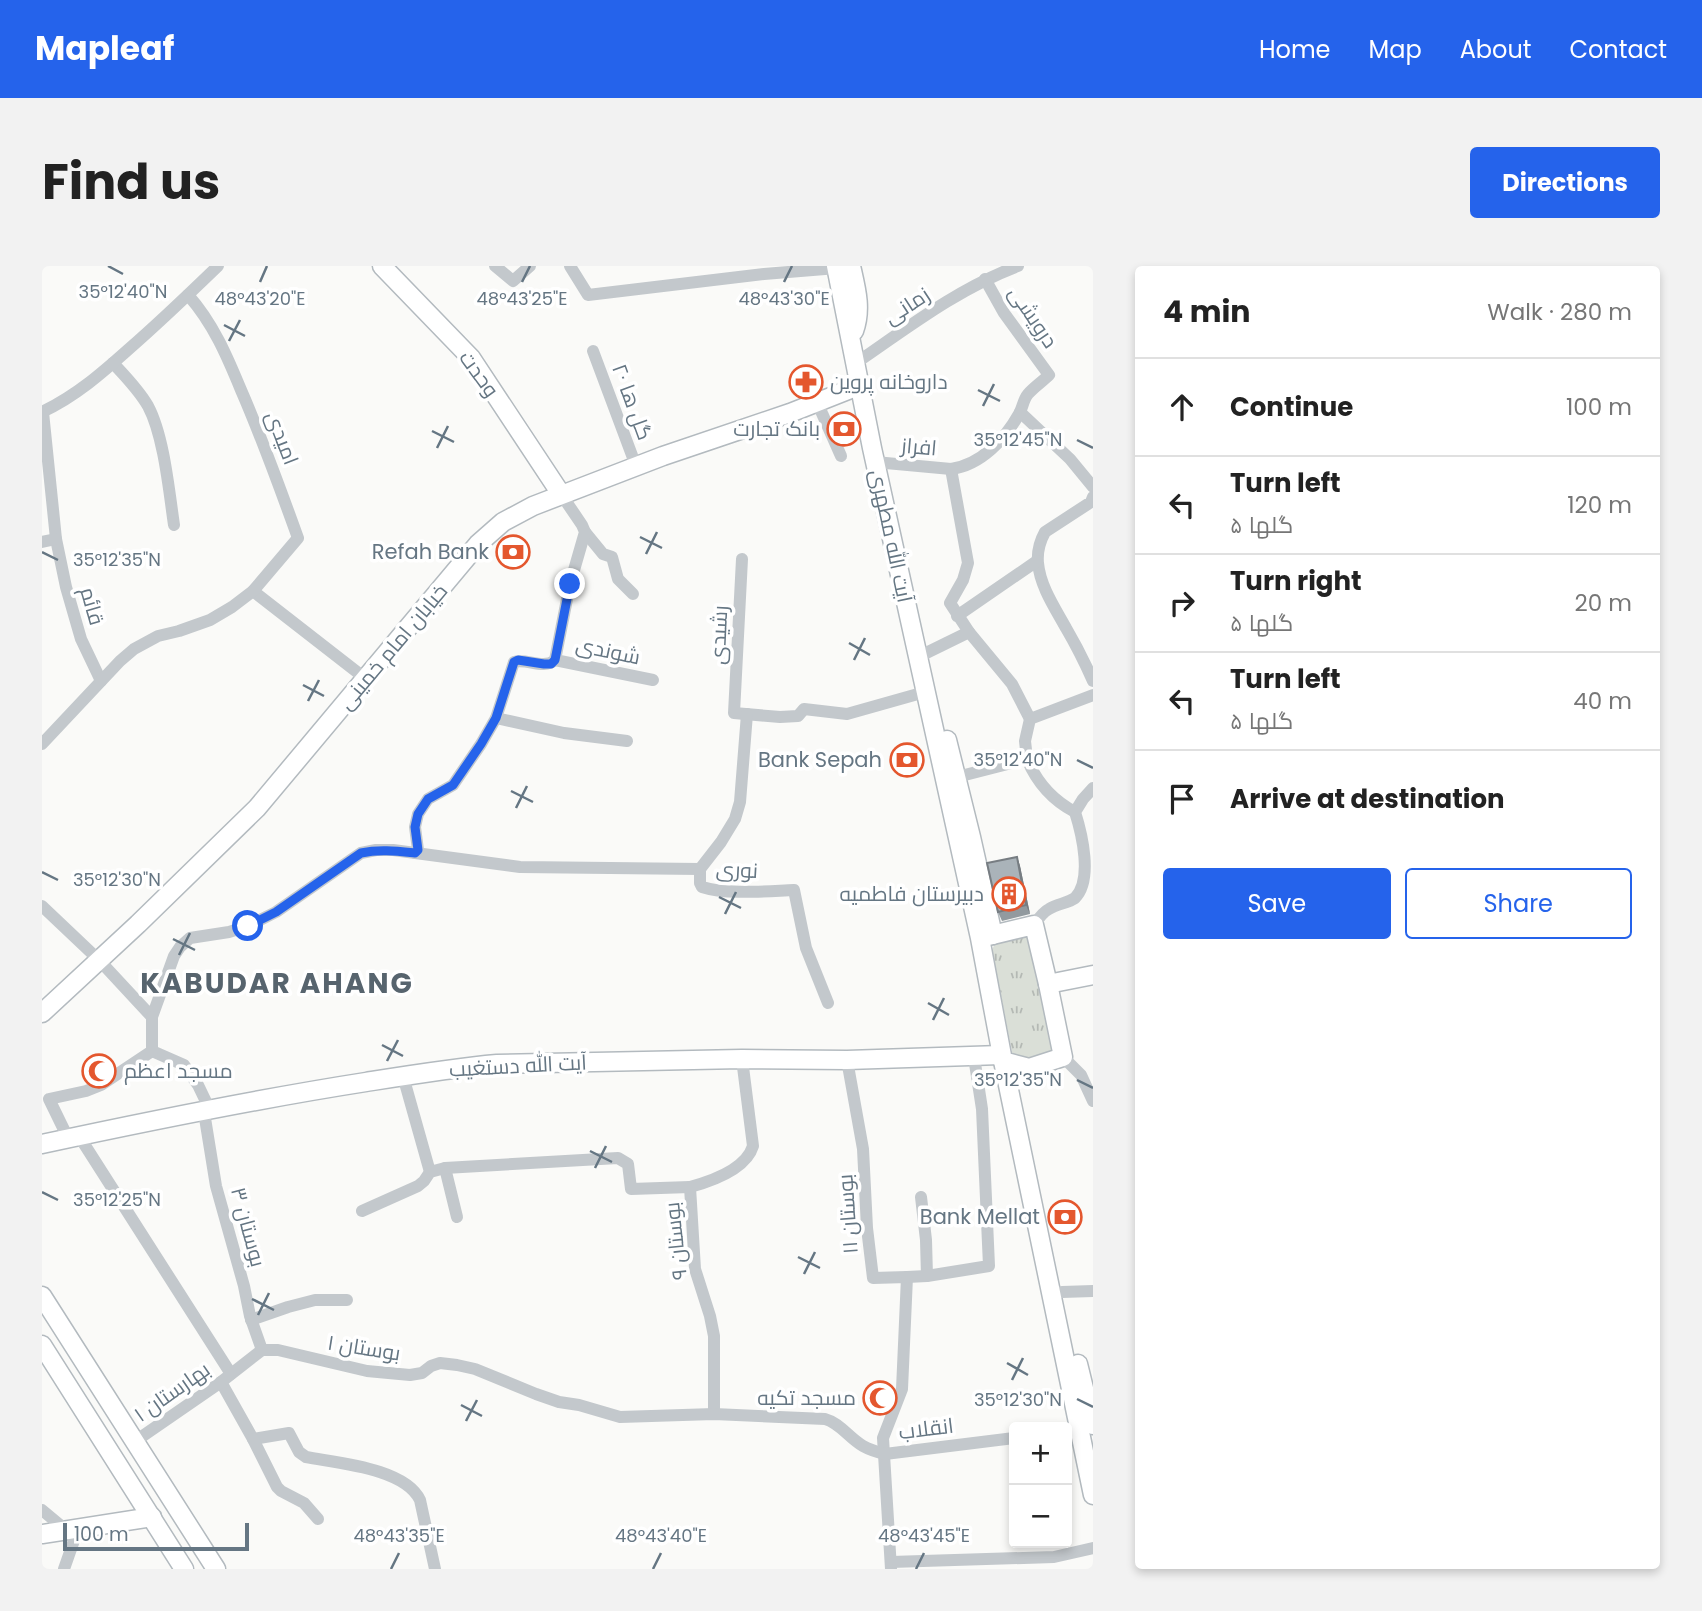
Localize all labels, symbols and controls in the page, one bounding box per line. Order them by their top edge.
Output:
text: Mapleaf [35,25,174,72]
text: Home [1259,33,1331,66]
text: Map [1369,33,1422,66]
text: About [1460,33,1531,66]
text: Contact [1569,33,1667,66]
button: Directions [1470,147,1660,218]
text: Find us [42,148,220,216]
text: 35°12'40"N [79,279,167,304]
street label: زمانی [878,280,935,331]
street label: درویشی [1002,280,1065,354]
text: 48°43'20"E [215,286,306,311]
text: 48°43'25"E [477,286,568,311]
text: 48°43'30"E [738,286,830,311]
text: 4 min [1163,290,1251,333]
text: Walk · 280 m [1487,296,1632,328]
street label: وحدت [453,345,506,403]
street label: گل ها ۲۰ [605,360,660,444]
pharmacy icon: داروخانه پروین [787,363,825,401]
place label: داروخانه پروین [830,367,948,396]
icon: ahead [1163,388,1201,426]
text: Continue [1230,389,1353,425]
text: 100 m [1566,391,1632,423]
street label: امیدی [259,407,306,469]
bank icon: بانک تجارت [825,410,863,448]
place label: بانک تجارت [733,414,820,443]
text: 35°12'45"N [974,427,1062,452]
street label: افراز [899,430,938,463]
text: Turn left [1230,465,1341,501]
street label: آیت الله مطهری [863,467,920,606]
icon: left [1163,486,1201,524]
text: 120 m [1567,489,1632,521]
text: گلها ۵ [1230,509,1293,541]
bank icon: Refah Bank [494,533,532,571]
place label: Refah Bank [372,537,489,566]
text: 35°12'35"N [73,547,161,572]
text: Turn right [1230,563,1362,599]
route end [554,568,585,599]
street label: خیابان امام خمینی [331,578,454,716]
street label: قائم [73,583,112,628]
icon: right [1163,584,1201,622]
text: 20 m [1574,587,1632,619]
street label: رشیدی [702,605,735,665]
text: گلها ۵ [1230,607,1293,639]
street label: شوندی [573,630,643,671]
text: Turn left [1230,661,1341,697]
icon: left [1163,682,1201,720]
text: 40 m [1573,685,1632,717]
text: گلها ۵ [1230,705,1293,737]
bank icon: Bank Sepah [888,741,926,779]
place label: Bank Sepah [758,745,882,774]
text: 35°12'40"N [974,747,1062,772]
icon: arrive [1163,780,1201,818]
text: Arrive at destination [1230,781,1505,817]
street label: نوری [715,854,759,885]
text: 35°12'30"N [73,867,161,892]
button: Save [1163,868,1391,939]
button: Share [1405,868,1632,939]
building icon: دبیرستان فاطمیه [990,875,1028,913]
place label: دبیرستان فاطمیه [839,879,984,908]
route start [232,910,263,941]
district label: KABUDAR AHANG [140,964,414,1003]
street label: آیت الله دستغیب [448,1047,588,1084]
mosque icon: مسجد اعظم [80,1052,118,1090]
place label: مسجد اعظم [124,1056,233,1085]
text: 35°12'35"N [974,1067,1062,1092]
street label: بوستان ۱۱ [830,1173,865,1255]
street label: بوستان ۳ [224,1184,273,1270]
text: 35°12'25"N [73,1187,161,1212]
bank icon: Bank Mellat [1046,1198,1084,1236]
street label: بوستان ۹ [657,1201,694,1281]
place label: Bank Mellat [920,1202,1040,1231]
street label: بوستان ۱ [325,1327,403,1368]
street label: بهارستان ۱ [128,1355,216,1428]
mosque icon: مسجد تکیه [861,1379,899,1417]
place label: مسجد تکیه [757,1383,856,1412]
text: 35°12'30"N [974,1387,1062,1412]
street label: انقلاب [897,1411,955,1446]
map controls [1009,1422,1072,1548]
button: + [1009,1422,1072,1485]
button: − [1009,1485,1072,1548]
scale bar [63,1520,248,1552]
text: 100 m [74,1521,129,1548]
text: 48°43'35"E [353,1523,445,1548]
text: 48°43'40"E [615,1523,707,1548]
text: 48°43'45"E [878,1523,970,1548]

